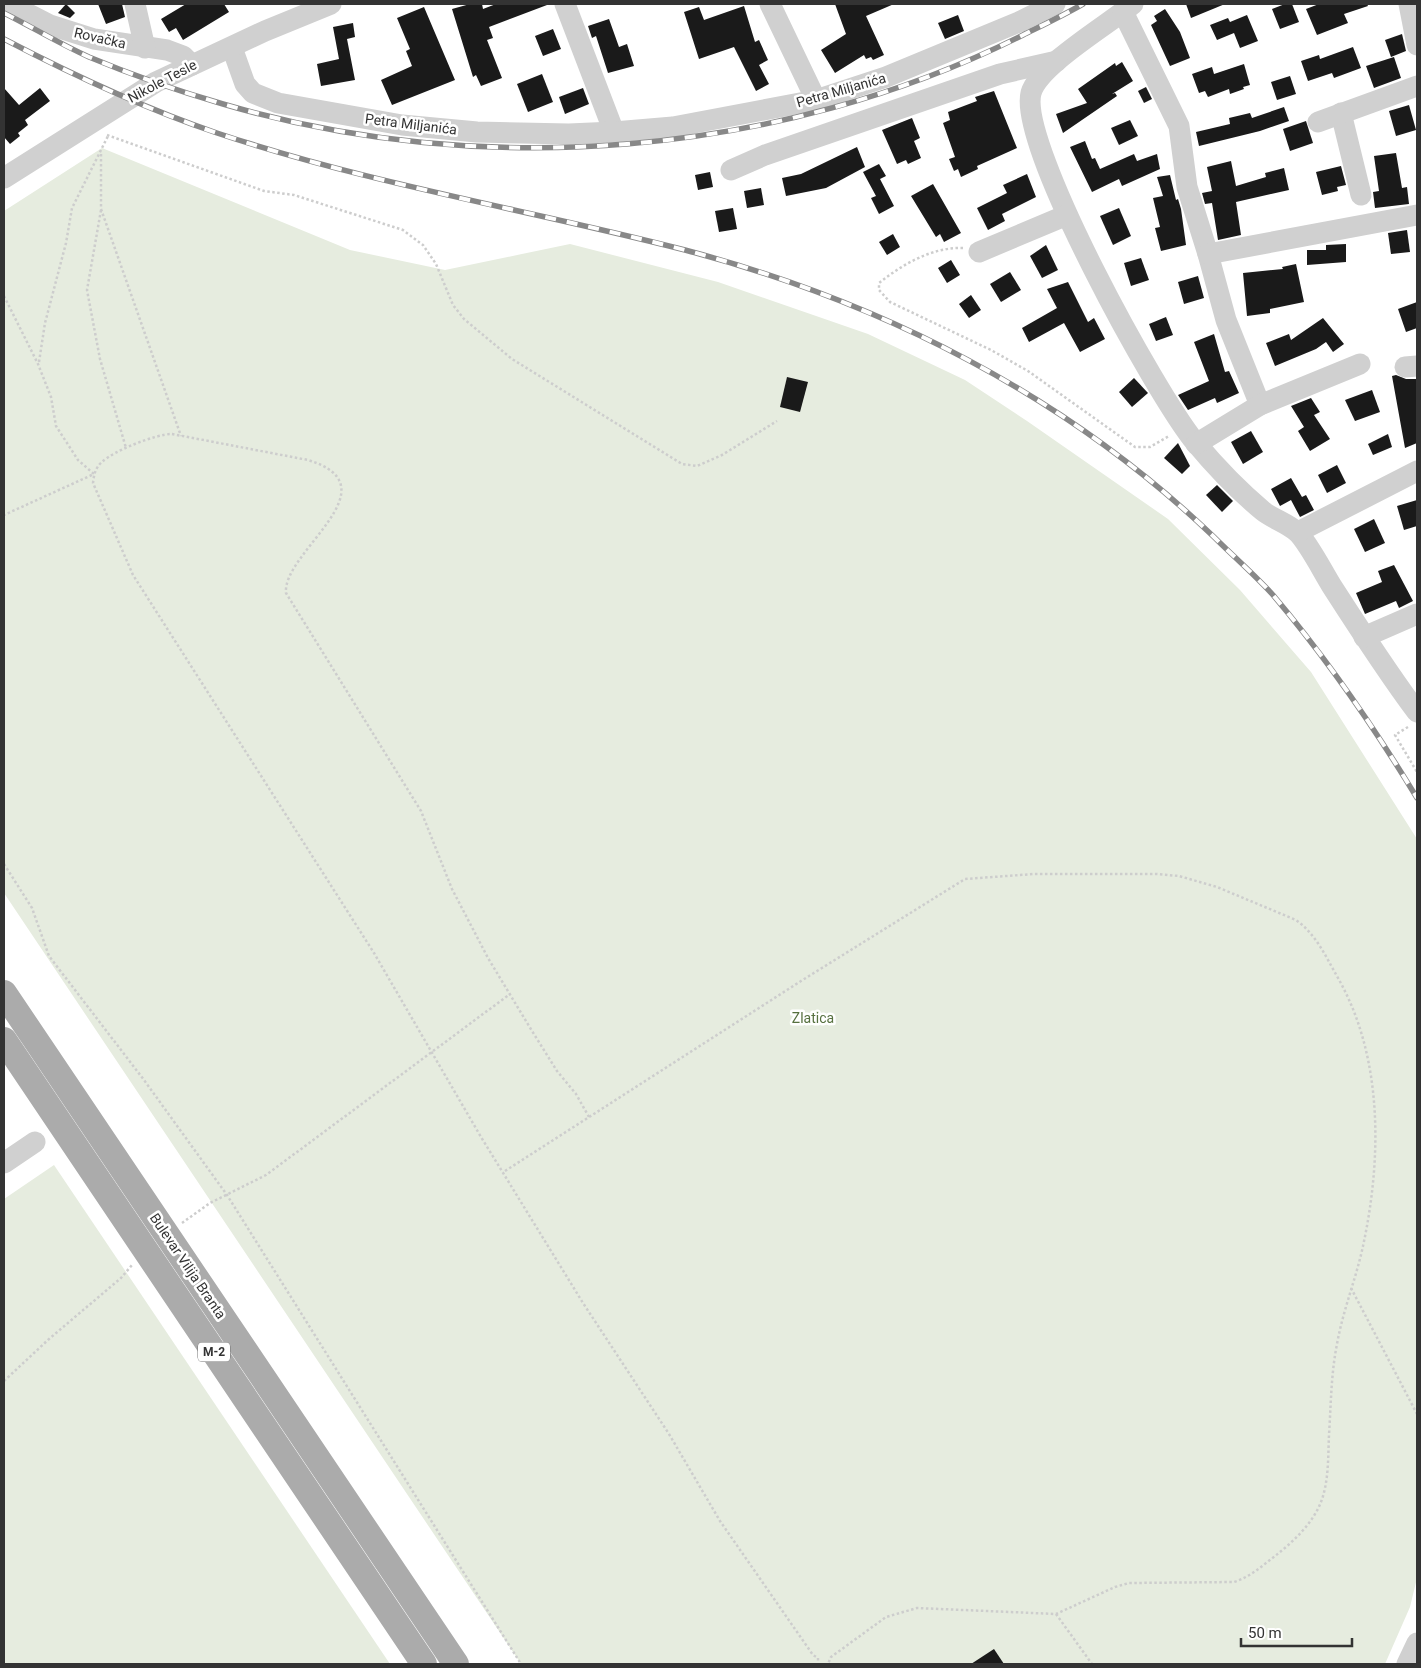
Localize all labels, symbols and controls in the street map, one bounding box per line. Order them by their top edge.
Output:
street label: Rovačka [72,24,128,52]
street label: Nikole Tesle [125,56,199,106]
street label: Petra Miljanića [794,70,888,110]
street label: Petra Miljanića [364,110,458,138]
park label: Zlatica [792,1010,834,1026]
street label: Bulevar Vilija Branta [147,1210,229,1322]
road number: M-2 [198,1342,230,1361]
scale bar [1241,1616,1352,1648]
text: 50 m [1248,1624,1282,1642]

